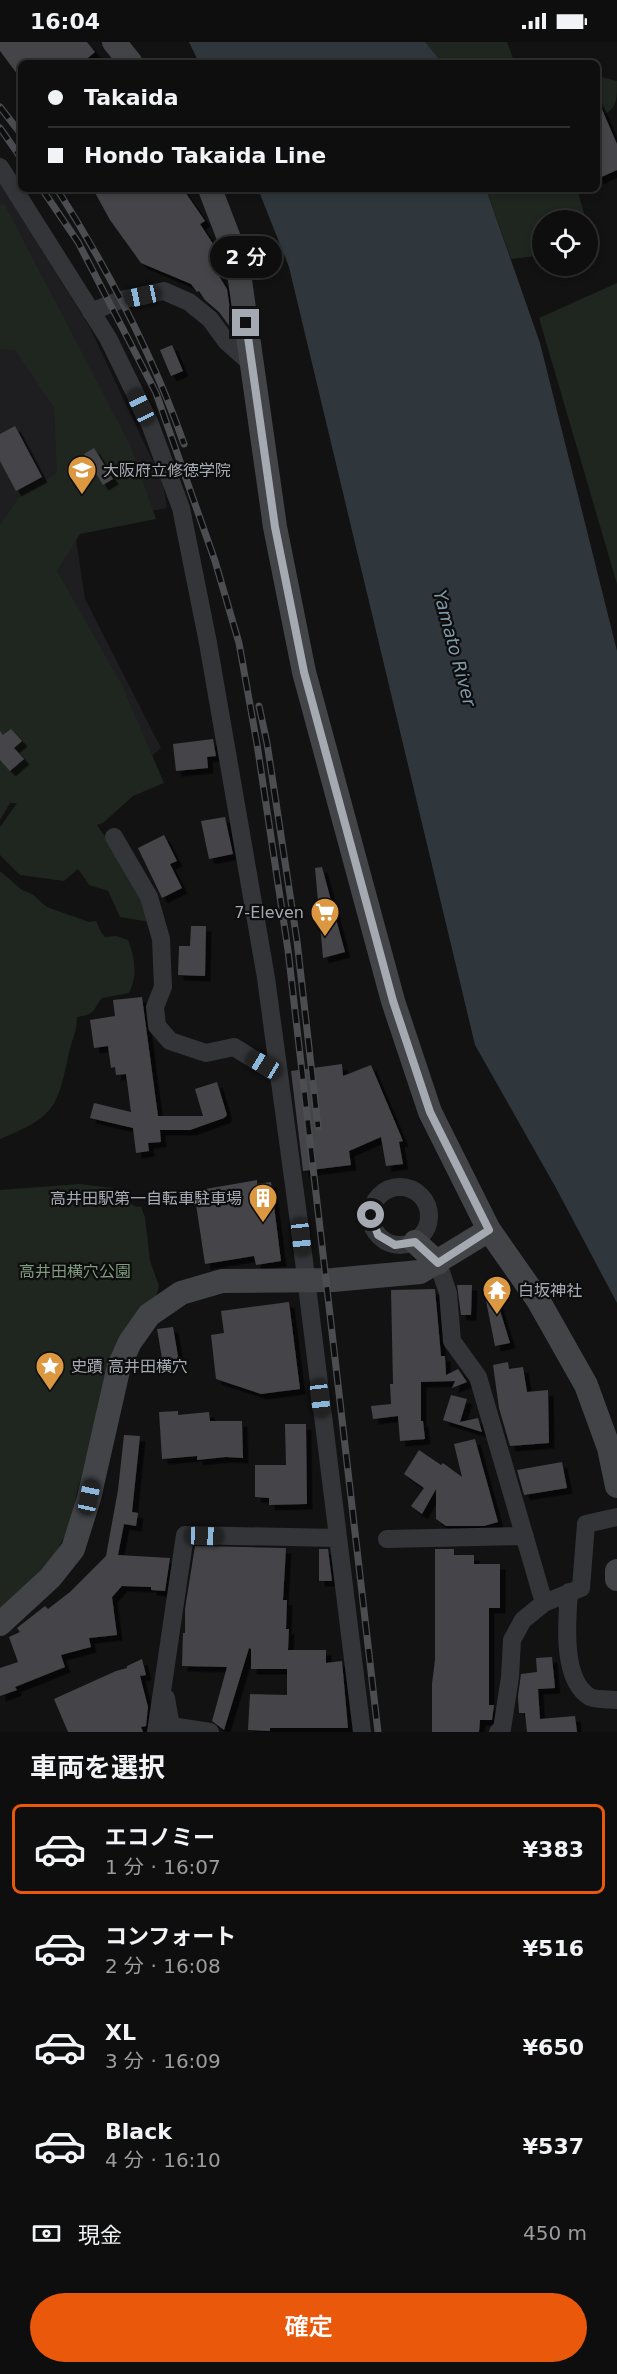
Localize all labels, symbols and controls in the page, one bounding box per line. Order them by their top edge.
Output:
text: 16:04 [30,9,100,34]
text: Takaida [84,85,179,110]
text: Hondo Takaida Line [84,143,326,168]
map controls [532,210,598,276]
button: locate [532,210,598,276]
callout: 2 分 [210,236,282,278]
text: 2 分 [226,245,266,269]
car [123,283,161,309]
route end [232,309,259,336]
car [125,387,157,427]
school or university icon: 大阪府立修徳学院 [66,454,98,496]
place label: 大阪府立修徳学院 [103,461,231,480]
water label: Yamato River [429,588,481,710]
supermarket icon: 7-Eleven [309,896,341,938]
place label: 7-Eleven [234,903,304,922]
car [244,1048,284,1082]
building icon: 高井田駅第一自転車駐車場 [247,1182,279,1224]
place label: 高井田駅第一自転車駐車場 [50,1189,242,1208]
route start [357,1201,384,1228]
car [290,1218,312,1256]
park label: 高井田横穴公園 [19,1262,131,1281]
temple icon: 白坂神社 [481,1274,513,1316]
place label: 白坂神社 [518,1281,582,1300]
place icon: 史蹟 高井田横穴 [34,1350,66,1392]
place label: 史蹟 高井田横穴 [71,1357,188,1376]
car [309,1379,331,1417]
car [76,1478,102,1516]
car [186,1526,222,1546]
text: 車両を選択 [30,1752,165,1783]
icon: car [33,1822,87,1876]
text: エコノミー [105,1825,215,1850]
text: ¥383 [523,1837,584,1862]
text: 1 分 · 16:07 [105,1855,221,1879]
icon: car [33,1921,87,1975]
text: コンフォート [105,1924,236,1949]
text: ¥516 [523,1936,584,1961]
text: 2 分 · 16:08 [105,1954,221,1978]
icon: car [33,2020,87,2074]
text: XL [105,2020,136,2045]
text: ¥650 [523,2035,584,2060]
text: 3 分 · 16:09 [105,2049,221,2073]
icon: car [33,2119,87,2173]
text: Black [105,2119,172,2144]
text: ¥537 [523,2134,584,2159]
text: 4 分 · 16:10 [105,2148,221,2172]
icon: cash [30,2217,63,2250]
text: 450 m [523,2221,587,2245]
text: 現金 [78,2223,122,2248]
button: 確定 [30,2293,587,2362]

